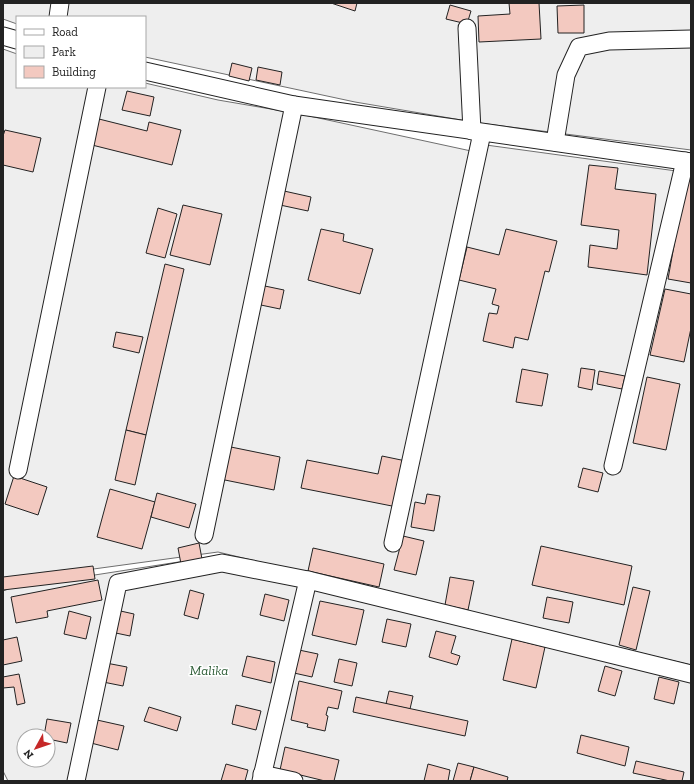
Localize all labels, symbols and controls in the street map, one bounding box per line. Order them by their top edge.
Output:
legend [16,16,146,88]
text: Road [52,25,78,39]
text: Park [52,45,77,59]
text: Building [52,65,96,79]
park label: Malika [190,662,228,679]
north arrow [16,728,56,768]
text: N [21,746,36,761]

